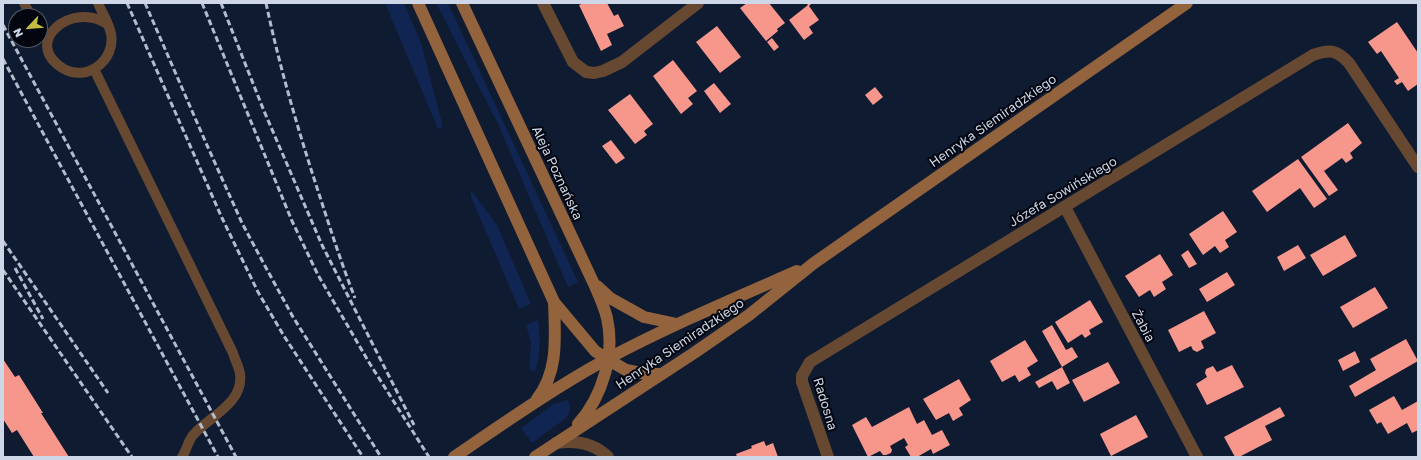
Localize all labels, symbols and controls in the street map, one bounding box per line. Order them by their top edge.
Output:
north arrow [8,8,48,48]
text: N [10,26,25,40]
street label: Henryka Siemiradzkiego [927,71,1059,171]
street label: Aleja Poznańska [528,124,586,222]
street label: Józefa Sowińskiego [1006,154,1120,230]
street label: Henryka Siemiradzkiego [613,295,747,393]
street label: Żabia [1128,307,1158,345]
street label: Radosna [810,376,840,432]

